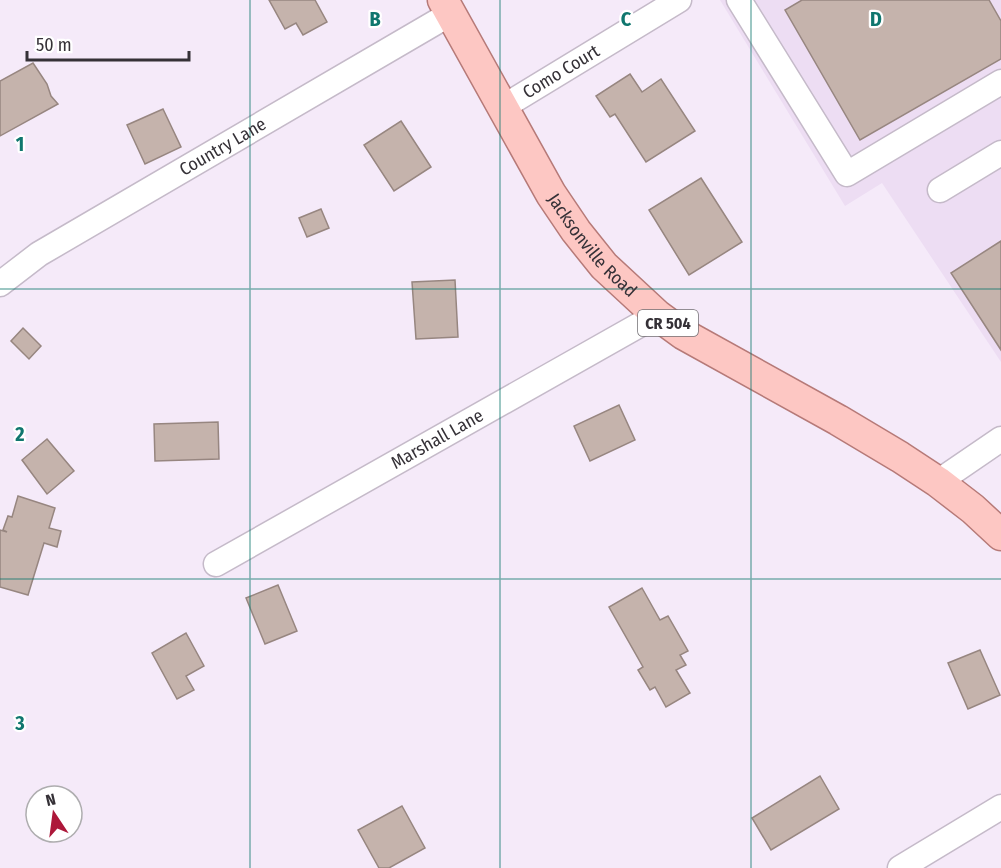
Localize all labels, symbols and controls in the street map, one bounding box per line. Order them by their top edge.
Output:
text: B [369,7,381,31]
text: C [621,7,632,31]
text: D [870,7,882,31]
scale bar [27,24,189,62]
text: 50 m [36,34,72,56]
street label: Como Court [519,40,604,103]
street label: Country Lane [175,113,270,181]
text: 1 [16,132,24,156]
street label: Jacksonville Road [543,189,641,302]
road number: CR 504 [638,310,698,336]
street label: Marshall Lane [387,404,487,474]
text: 2 [14,422,25,446]
text: 3 [14,711,25,735]
north arrow [24,784,84,844]
text: N [44,790,58,810]

